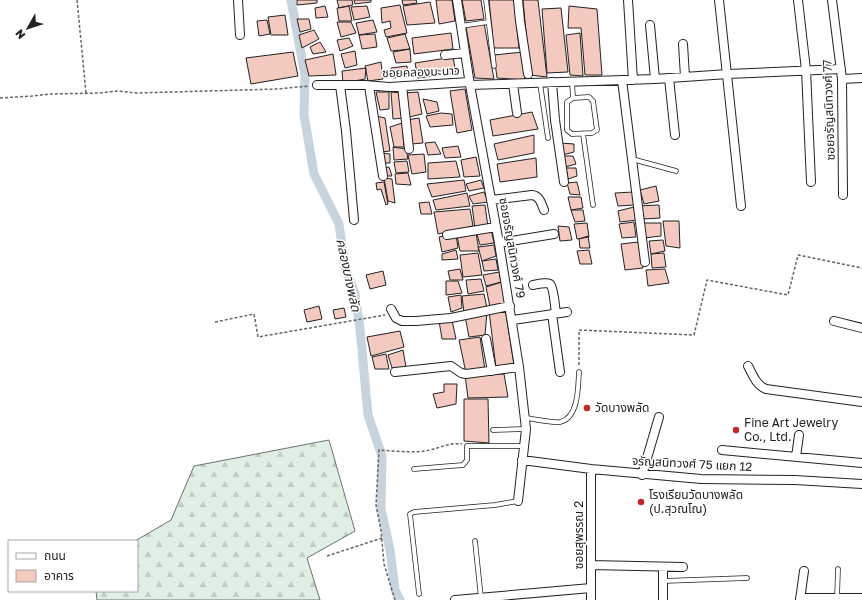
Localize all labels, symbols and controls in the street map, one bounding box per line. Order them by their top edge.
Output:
north arrow [8,8,48,48]
text: N [12,27,28,42]
street label: ซอยจรัญสนิทวงศ์ 77 [819,59,838,161]
street label: ซอยคลองมะนาว [382,63,460,80]
street label: ซอยจรัญสนิทวงศ์ 79 [496,196,529,299]
water label: คลองบางพลัด [333,237,365,314]
place label: วัดบางพลัด [595,400,649,415]
marker: วัดบางพลัด [582,403,592,413]
place label: Fine Art Jewelry Co., Ltd. [744,415,838,444]
marker: Fine Art Jewelry Co., Ltd. [731,425,741,435]
street label: จรัญสนิทวงศ์ 75 แยก 12 [631,453,753,474]
place label: โรงเรียนวัดบางพลัด (ป.สุวณโณ) [649,487,743,516]
marker: โรงเรียนวัดบางพลัด (ป.สุวณโณ) [636,497,646,507]
street label: ซอยสุพรรณ 2 [571,501,586,569]
legend [8,540,138,592]
text: ถนน [44,548,66,563]
text: อาคาร [44,568,74,583]

